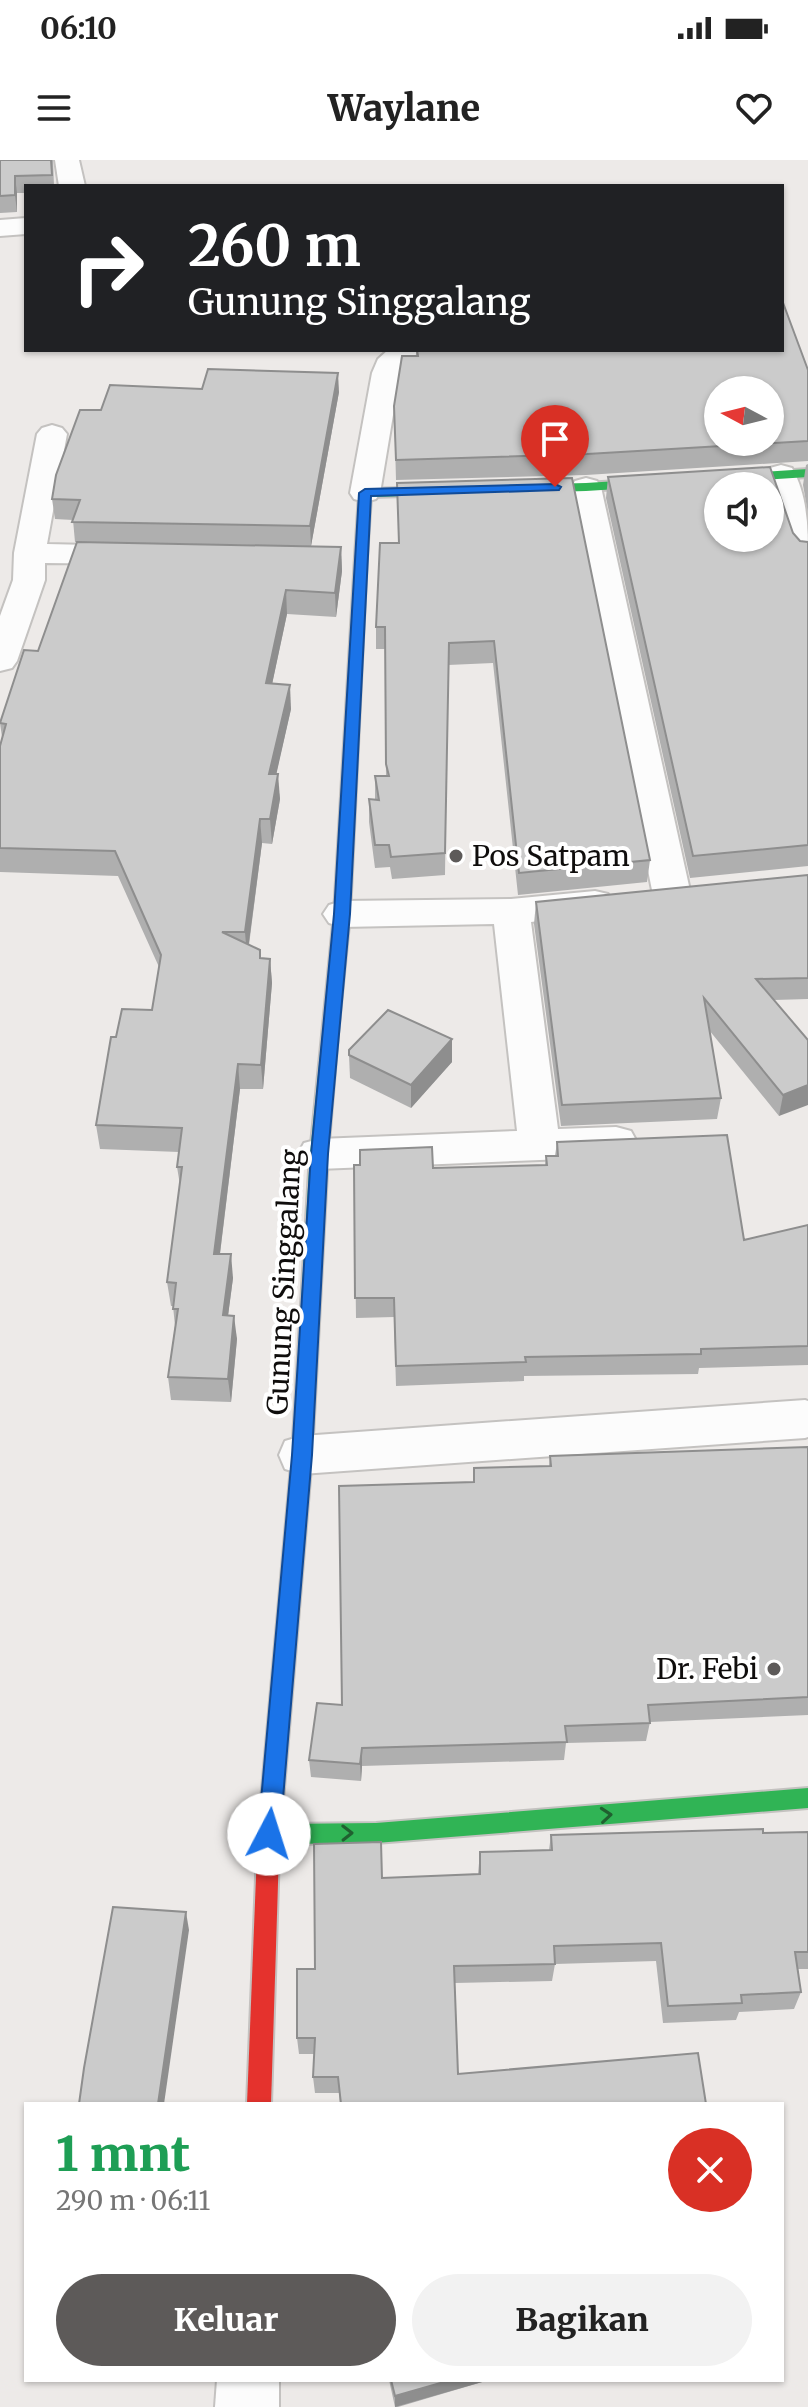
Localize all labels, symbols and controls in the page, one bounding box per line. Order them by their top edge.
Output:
text: 06:10 [40,9,117,47]
icon: menu [32,86,76,130]
text: Waylane [328,86,480,131]
icon: heart [732,86,776,130]
text: 260 m [188,211,361,281]
icon: right [56,216,160,320]
text: Gunung Singgalang [188,280,531,325]
north arrow [704,376,784,456]
map controls [704,376,784,552]
pin [521,405,589,487]
icon: arrive [533,417,577,461]
button: sound [704,472,784,552]
place label: Pos Satpam [472,838,630,874]
marker: Pos Satpam [447,847,465,865]
street label: Gunung Singgalang [259,1148,309,1416]
place label: Dr. Febi [656,1651,758,1687]
marker: Dr. Febi [765,1660,783,1678]
position arrow [227,1792,311,1876]
one-way arrow [600,1807,613,1824]
one-way arrow [341,1825,354,1842]
text: 1 mnt [56,2124,190,2184]
button: close [668,2128,752,2212]
text: 290 m · 06:11 [56,2184,210,2217]
button: Keluar [56,2274,396,2366]
button: Bagikan [412,2274,752,2366]

